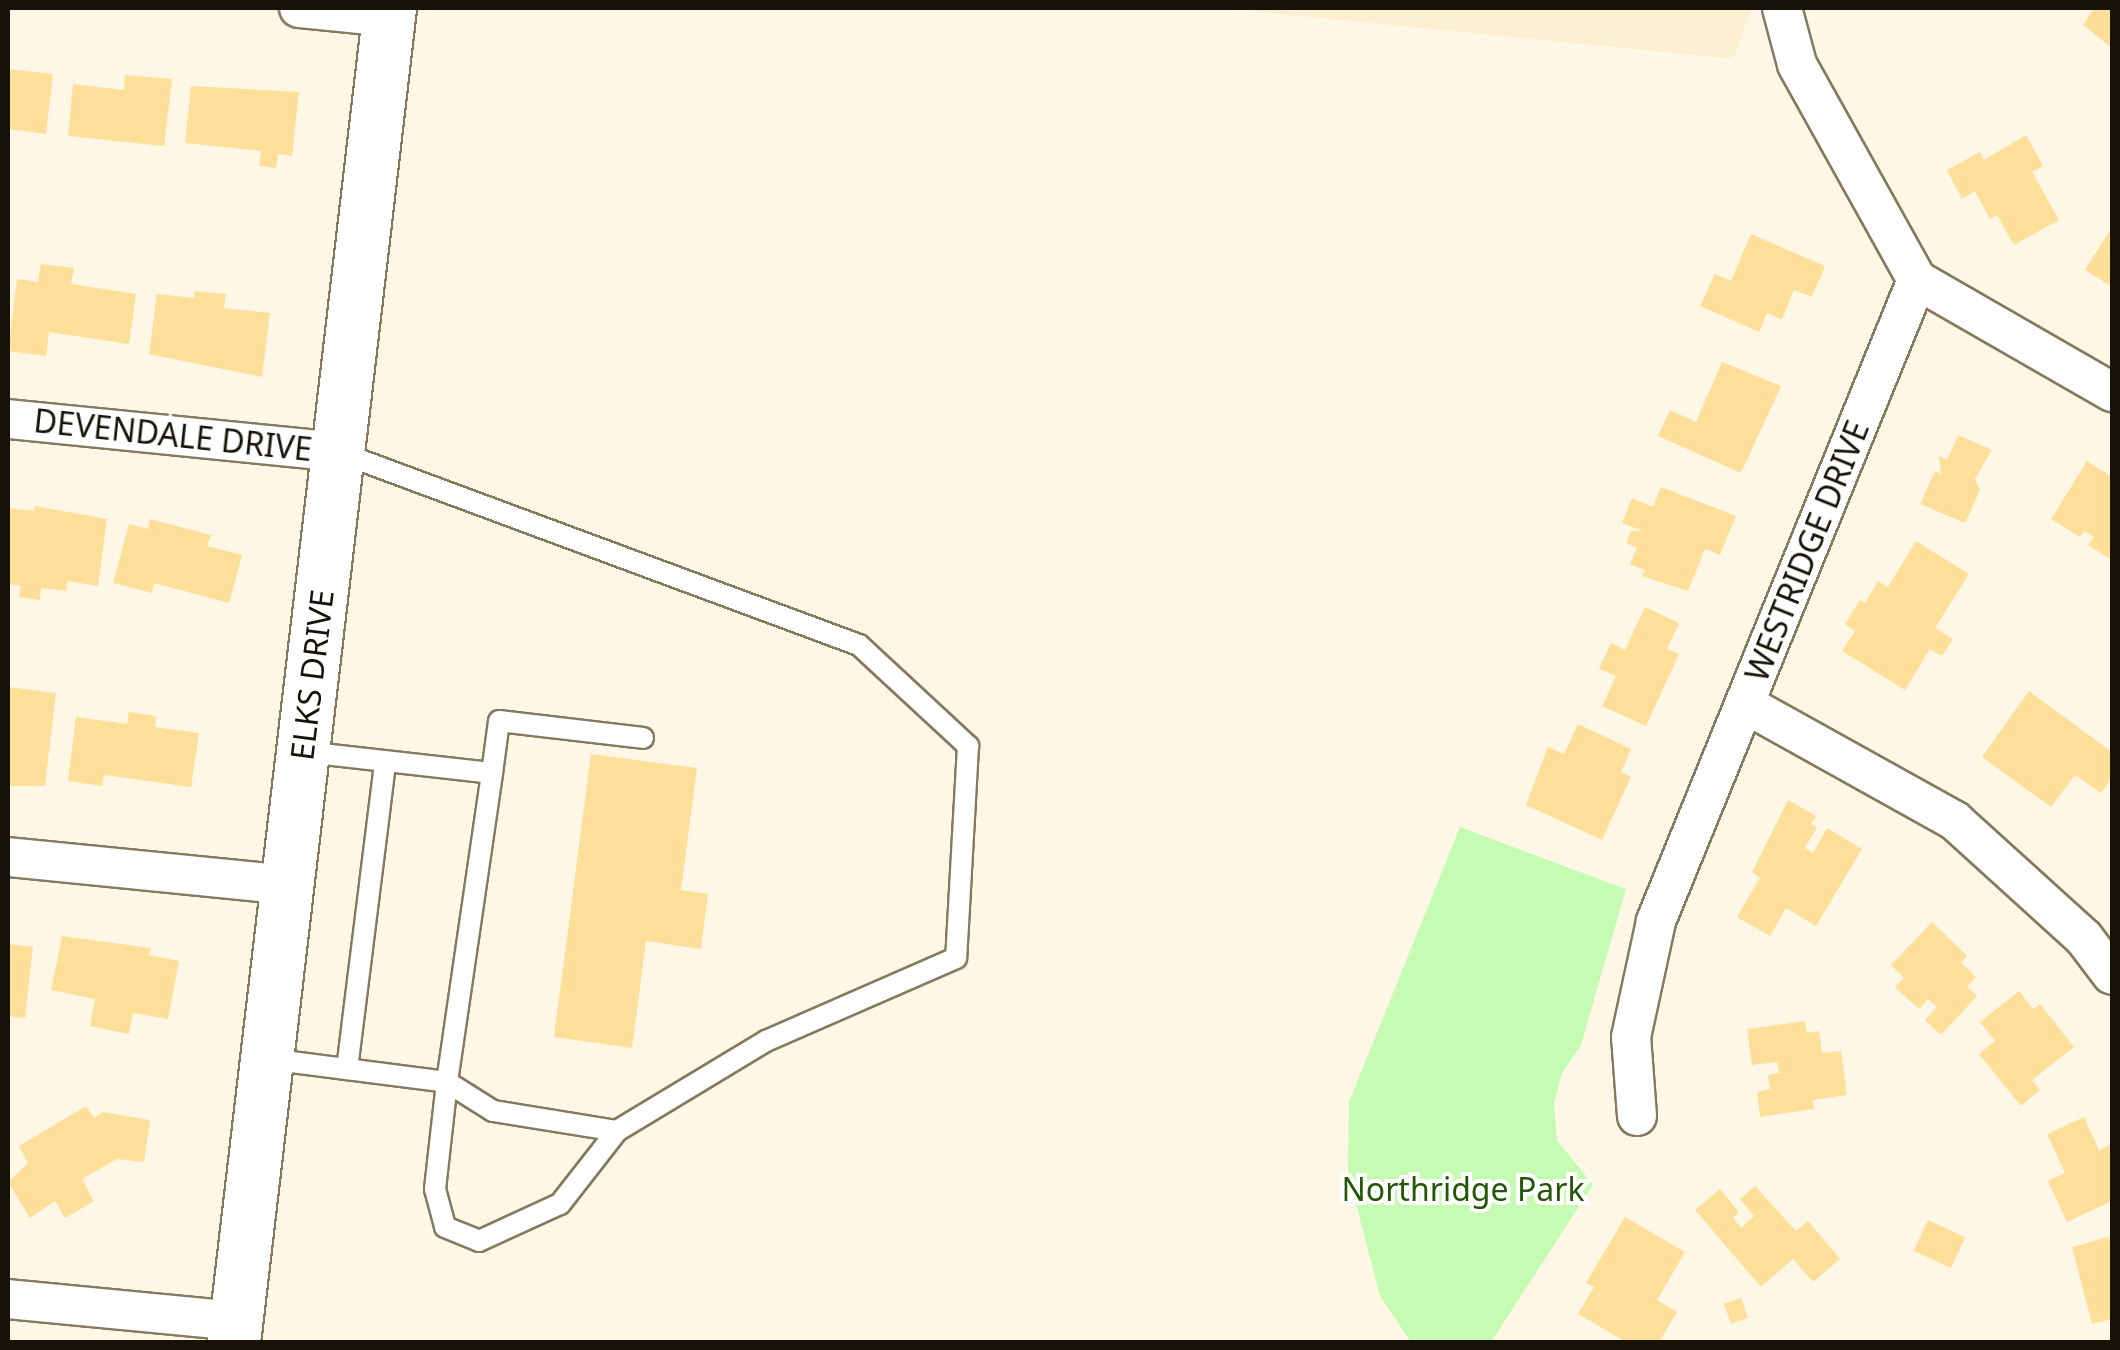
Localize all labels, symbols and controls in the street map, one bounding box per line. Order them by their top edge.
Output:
street label: DEVENDALE DRIVE [32,401,314,469]
street label: WESTRIDGE DRIVE [1737,415,1877,687]
street label: ELKS DRIVE [283,588,341,762]
park label: Northridge Park [1341,1170,1585,1208]

